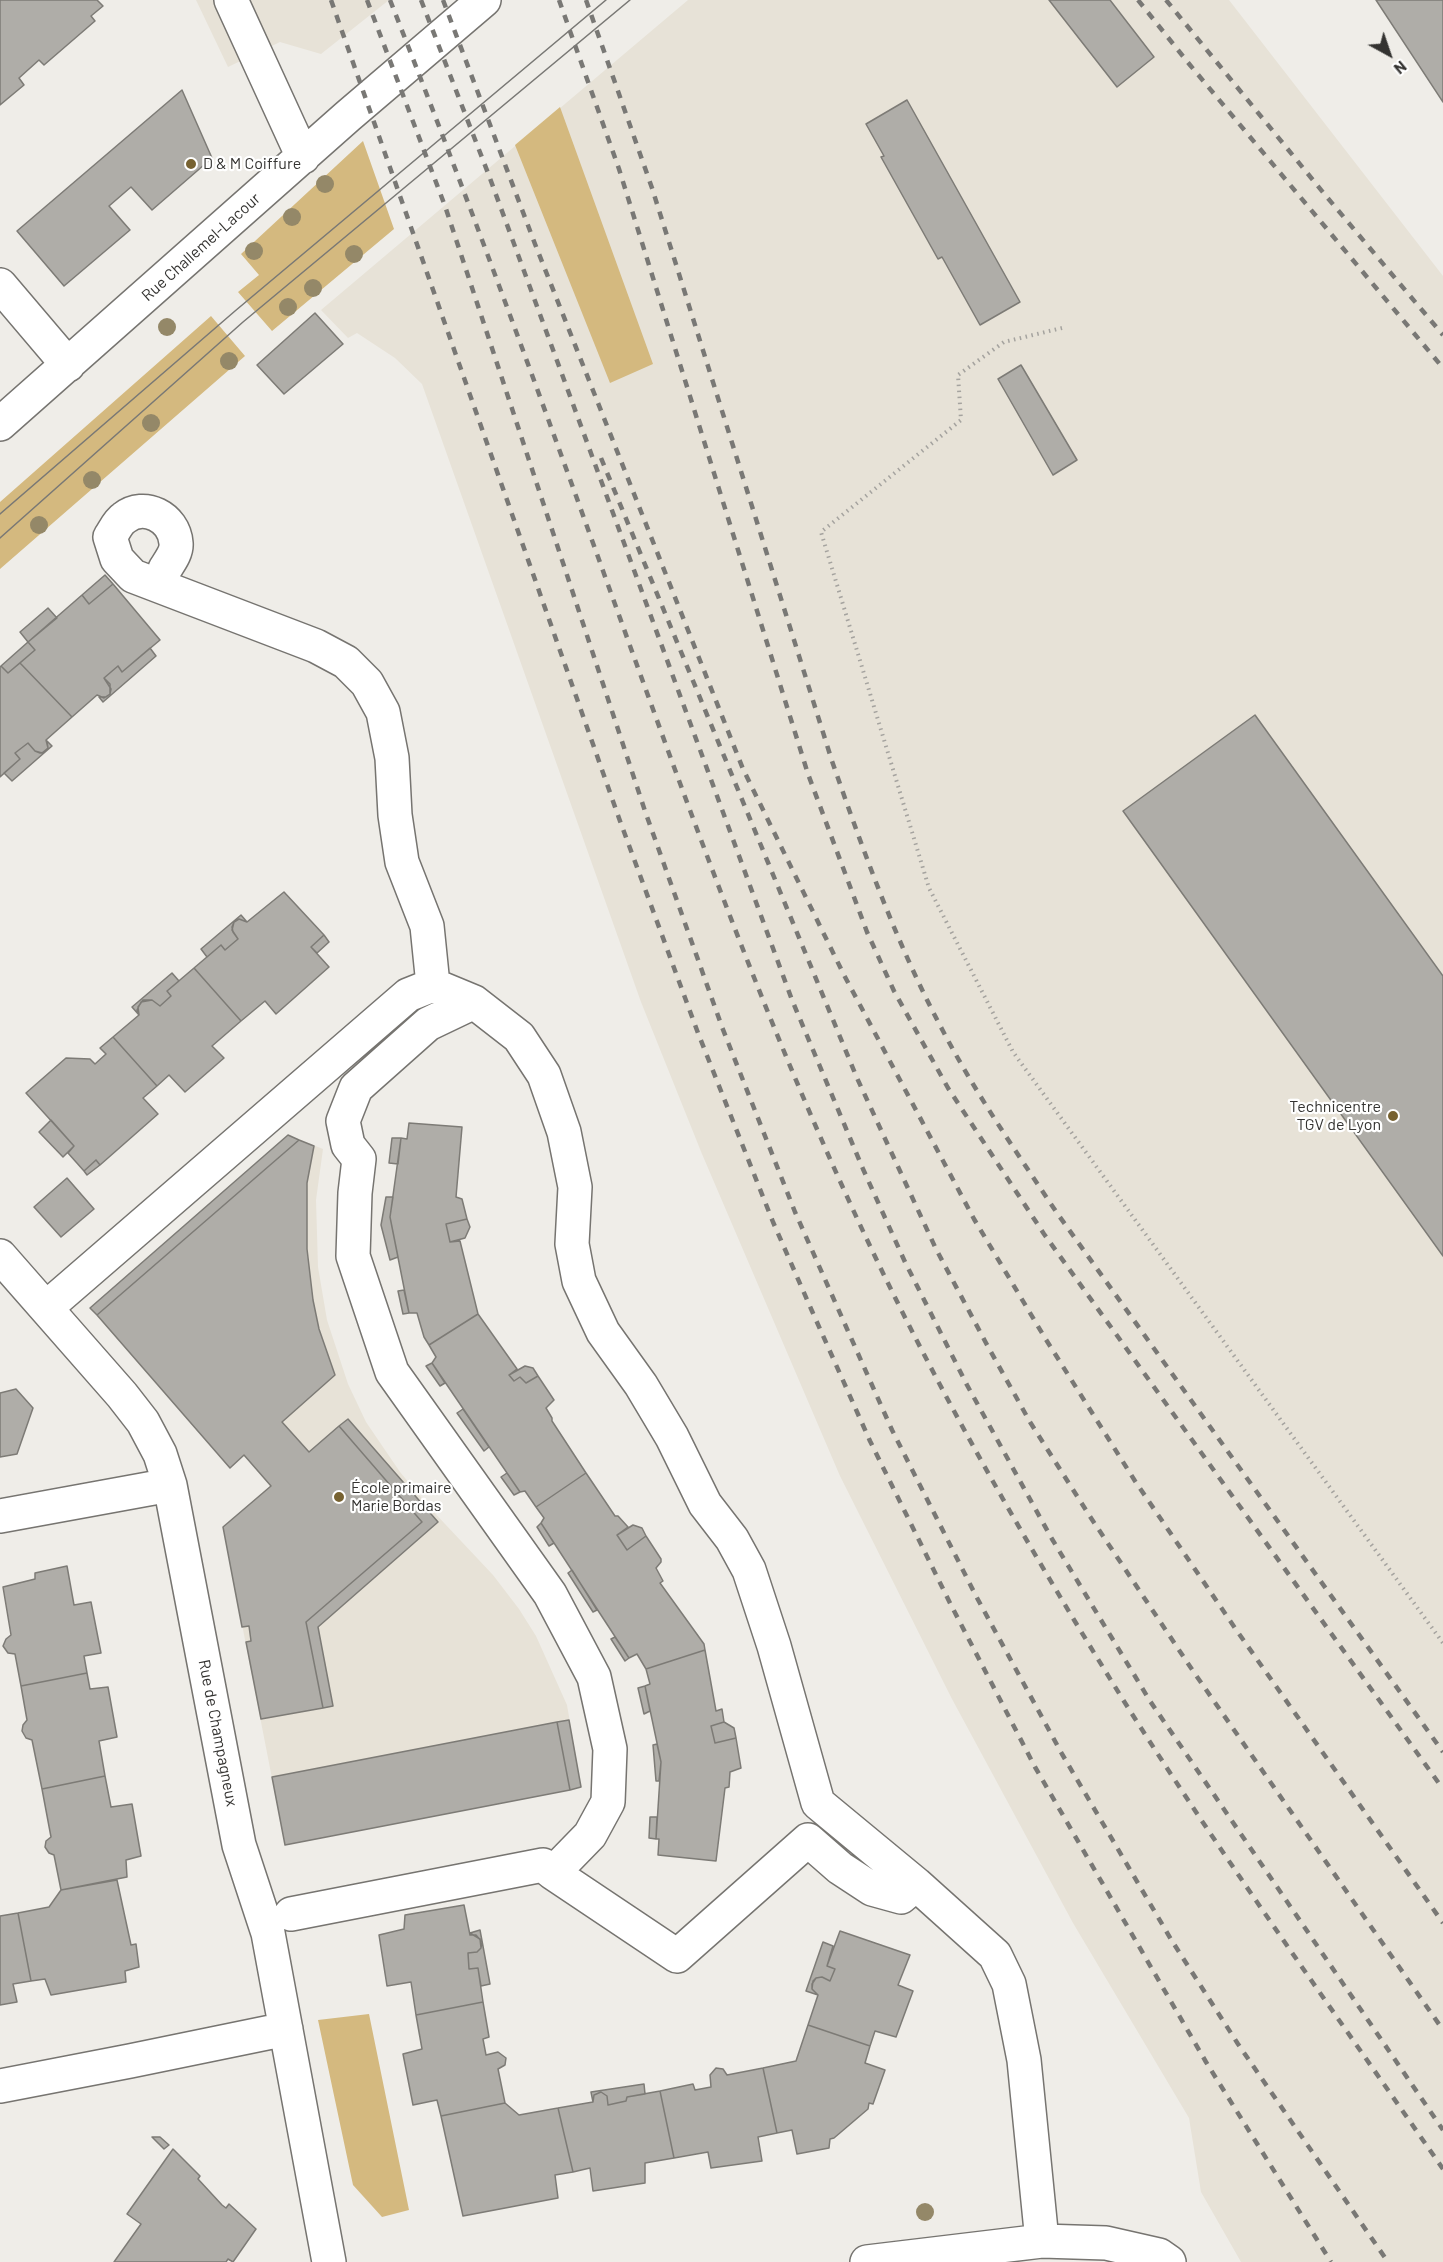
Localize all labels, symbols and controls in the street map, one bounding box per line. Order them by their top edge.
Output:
north arrow [1359,24,1419,84]
text: N [1391,57,1411,79]
place label: D & M Coiffure [203,154,301,174]
marker: D & M Coiffure [184,157,198,171]
street label: Rue Challemel-Lacour [138,189,264,305]
place label: Technicentre TGV de Lyon [1289,1097,1381,1135]
marker: Technicentre TGV de Lyon [1386,1109,1400,1123]
place label: École primaire Marie Bordas [351,1478,452,1516]
marker: École primaire Marie Bordas [332,1490,346,1504]
street label: Rue de Champagneux [194,1658,242,1808]

